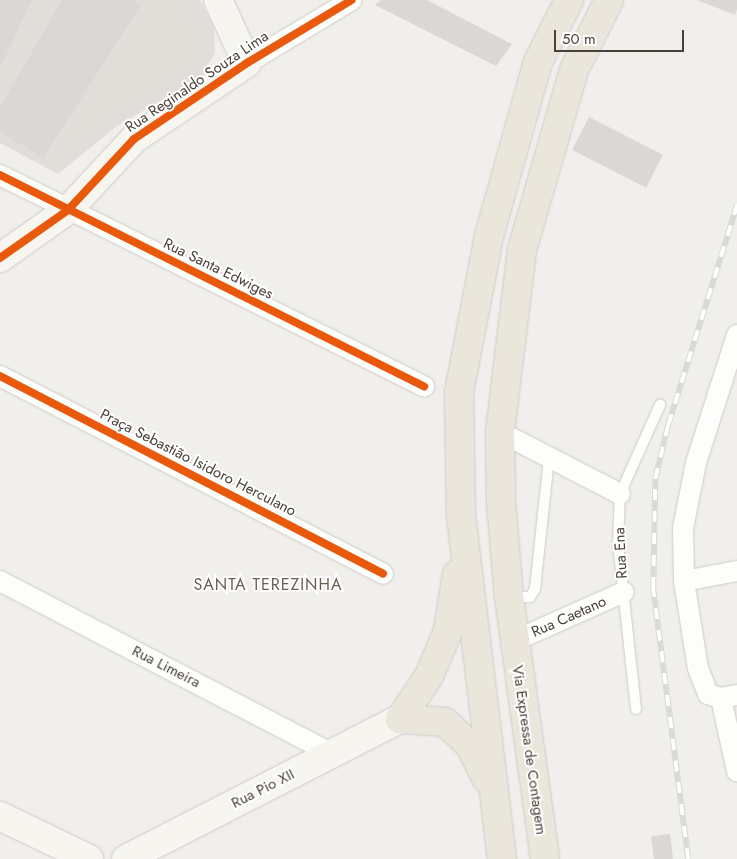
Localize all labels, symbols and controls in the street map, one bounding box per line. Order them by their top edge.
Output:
scale bar [557,20,687,52]
street label: Rua Reginaldo Souza Lima [122,27,272,137]
text: 50 m [562,28,596,50]
street label: Rua Santa Edwiges [160,235,276,303]
street label: Praça Sebastião Isidoro Herculano [97,406,299,520]
street label: Rua Ena [611,527,631,579]
district label: SANTA TEREZINHA [192,575,344,595]
street label: Rua Caetano [529,592,609,642]
street label: Rua Limeira [129,642,203,692]
street label: Via Expressa de Contagem [508,664,550,836]
street label: Rua Pio XII [228,765,298,813]

